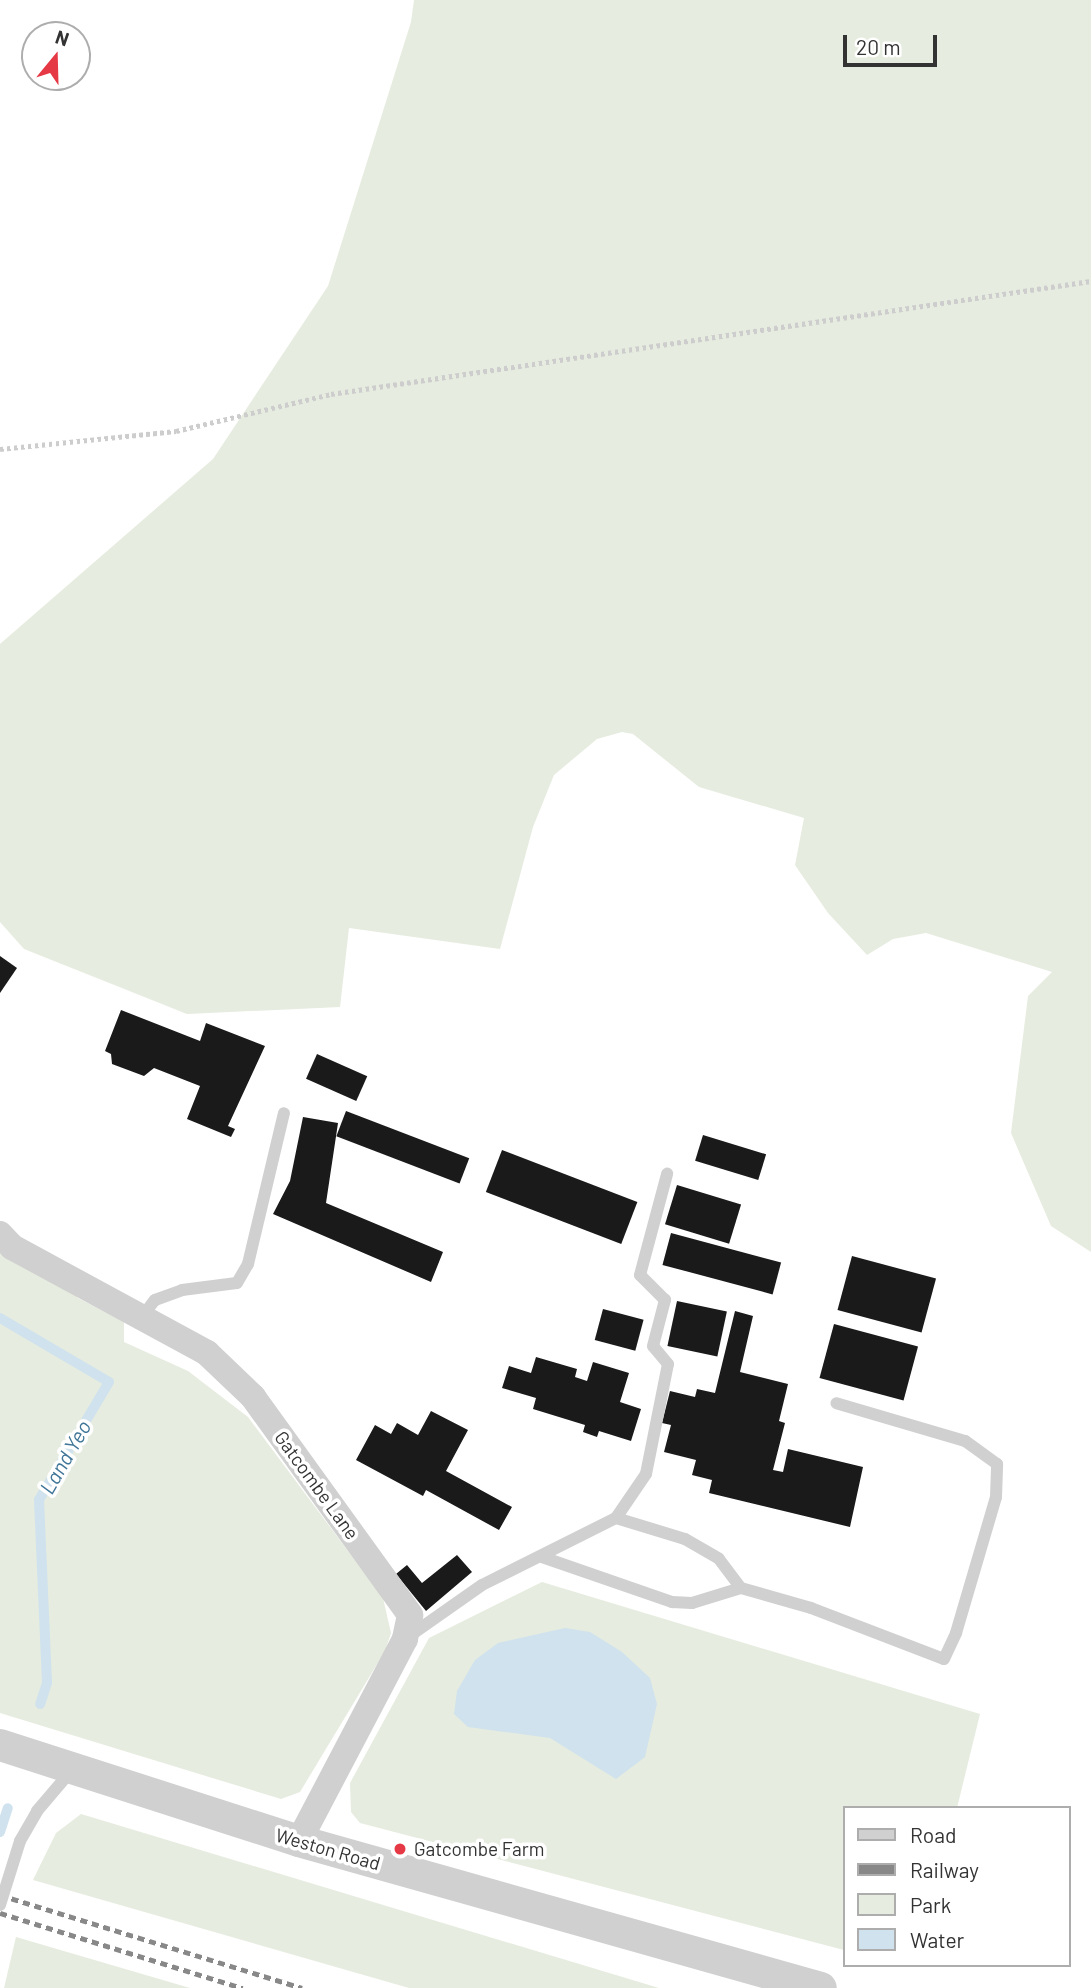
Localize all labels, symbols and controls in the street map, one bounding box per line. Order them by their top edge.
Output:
north arrow [21,21,91,91]
scale bar [846,21,940,65]
text: N [53,25,72,50]
text: 20 m [856,34,901,59]
water label: Land Yeo [34,1416,96,1498]
street label: Gatcombe Lane [270,1426,364,1544]
legend [842,1806,1070,1967]
text: Road [910,1822,956,1847]
street label: Weston Road [273,1823,383,1875]
place label: Gatcombe Farm [414,1838,544,1860]
marker: Gatcombe Farm [392,1841,408,1857]
text: Railway [910,1857,979,1882]
text: Park [910,1892,951,1917]
text: Water [910,1927,964,1952]

